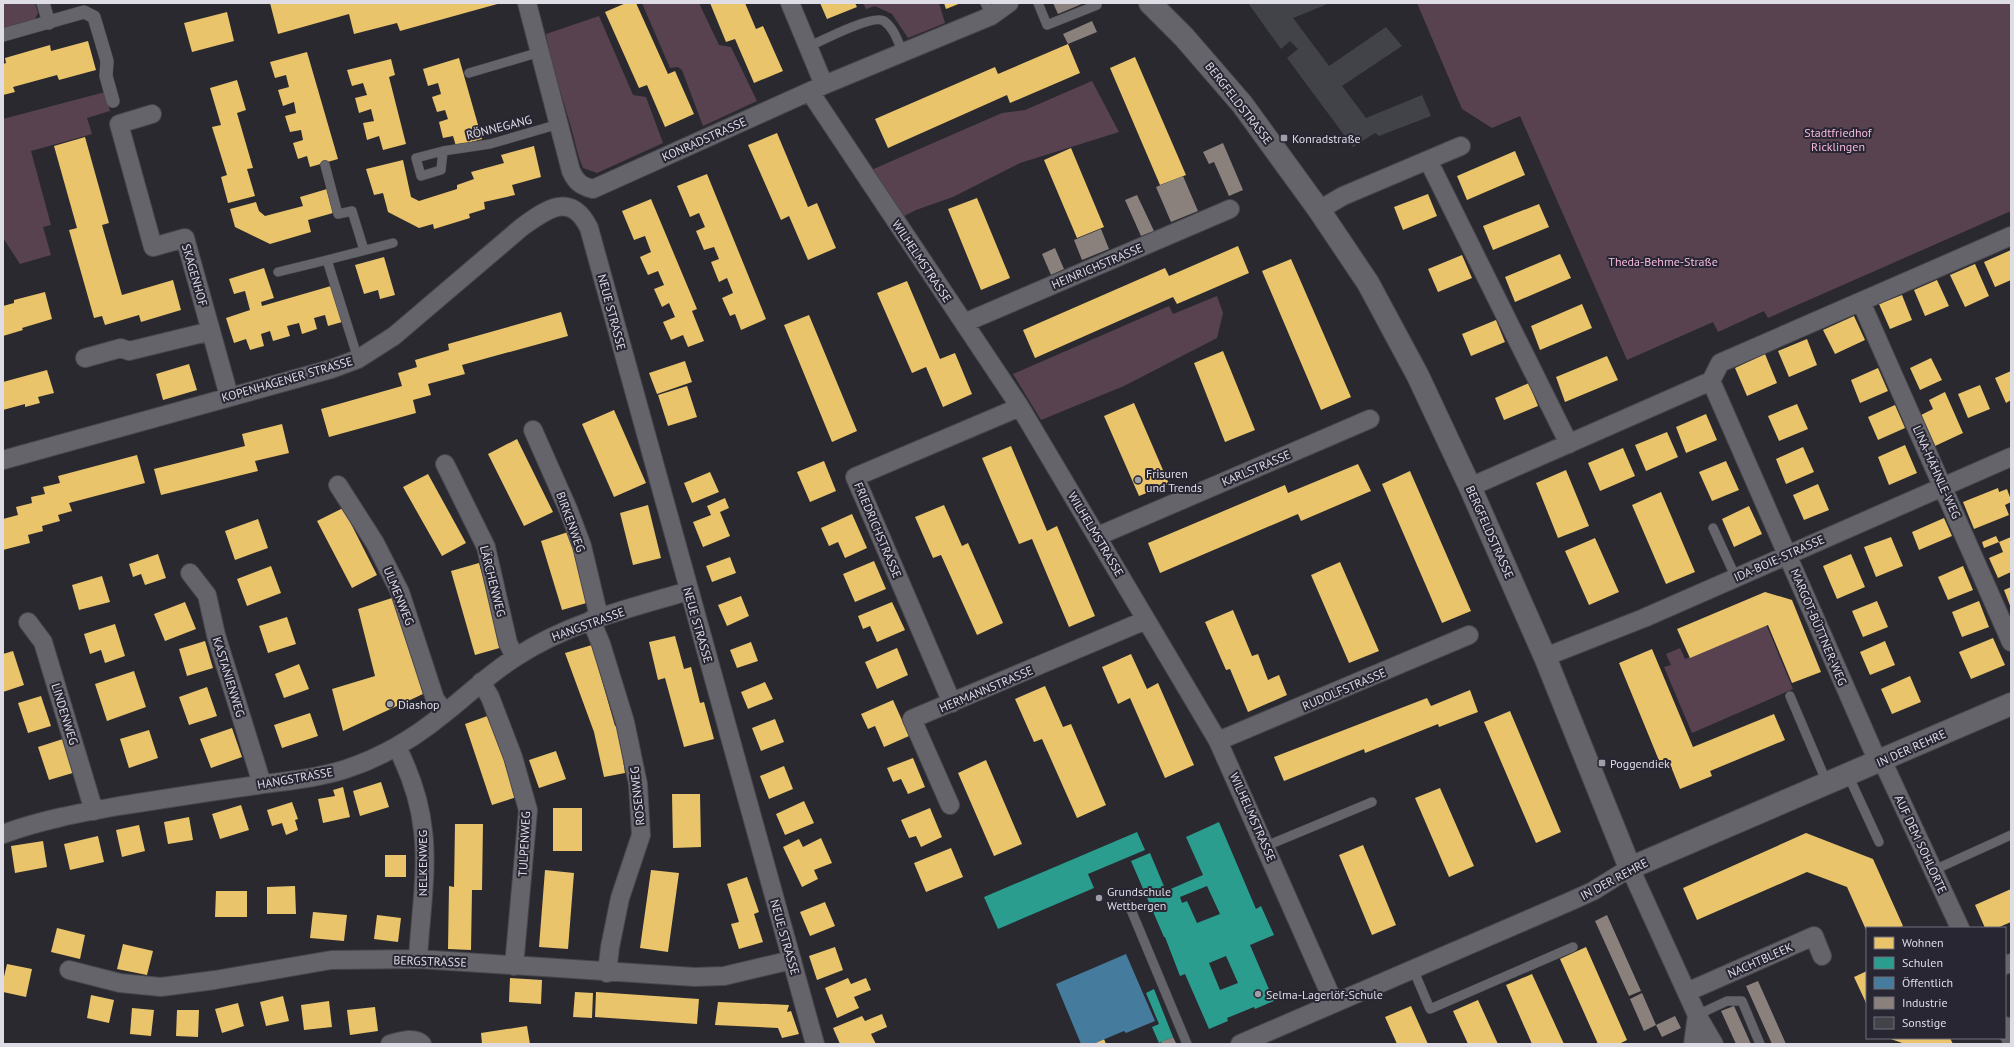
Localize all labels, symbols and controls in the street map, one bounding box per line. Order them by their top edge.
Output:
street label: BERGFELDSTRASSE [1202,59,1276,147]
street label: RÖNNEGANG [465,112,533,142]
street label: KONRADSTRASSE [659,114,749,164]
park label: Stadtfriedhof Ricklingen [1804,125,1873,154]
place label: Konradstraße [1292,131,1361,146]
marker: Konradstraße [1279,133,1289,143]
street label: WILHELMSTRASSE [889,217,955,305]
street label: HEINRICHSTRASSE [1049,240,1145,292]
street label: SKAGENHOF [179,242,211,308]
park label: Theda-Behme-Straße [1608,254,1718,269]
street label: NEUE STRASSE [595,272,629,352]
street label: KOPENHAGENER STRASSE [220,353,354,405]
street label: LINA-HÄHNLE-WEG [1910,423,1964,521]
street label: KARLSTRASSE [1219,447,1293,489]
place label: Frisuren und Trends [1146,466,1202,495]
marker: Frisuren und Trends [1133,475,1143,485]
street label: FRIEDRICHSTRASSE [851,480,905,580]
street label: BERGFELDSTRASSE [1463,483,1517,581]
street label: WILHELMSTRASSE [1065,489,1127,579]
street label: BIRKENWEG [553,490,589,554]
street label: IDA-BOIE-STRASSE [1731,531,1827,585]
street label: LÄRCHENWEG [477,544,509,618]
street label: ULMENWEG [380,565,418,627]
street label: MARGOT-BÜTTNER-WEG [1788,566,1850,688]
street label: NEUE STRASSE [680,585,716,665]
street label: HANGSTRASSE [549,604,627,644]
street label: KASTANIENWEG [210,635,248,719]
street label: HERMANNSTRASSE [937,662,1035,716]
street label: RUDOLFSTRASSE [1300,665,1388,713]
street label: LINDENWEG [48,681,82,747]
place label: Diashop [398,697,440,712]
marker: Diashop [385,699,395,709]
street label: IN DER REHRE [1874,726,1948,770]
place label: Poggendiek [1610,756,1670,771]
marker: Poggendiek [1597,758,1607,768]
street label: HANGSTRASSE [256,764,334,792]
street label: ROSENWEG [626,766,648,826]
street label: WILHELMSTRASSE [1227,770,1279,864]
street label: AUF DEM SOHLORTE [1892,792,1950,896]
street label: TULPENWEG [515,811,533,877]
street label: NELKENWEG [415,830,430,896]
street label: IN DER REHRE [1578,855,1650,903]
place label: Grundschule Wettbergen [1107,884,1171,913]
marker: Grundschule Wettbergen [1094,893,1104,903]
street label: NEUE STRASSE [767,897,803,977]
legend [1866,927,2006,1039]
text: Wohnen [1902,935,1944,950]
street label: NACHTBLEEK [1725,939,1795,981]
street label: BERGSTRASSE [393,952,467,970]
text: Schulen [1902,955,1943,970]
text: Öffentlich [1902,975,1953,990]
place label: Selma-Lagerlöf-Schule [1266,987,1383,1002]
marker: Selma-Lagerlöf-Schule [1253,989,1263,999]
text: Industrie [1902,995,1948,1010]
text: Sonstige [1902,1015,1946,1030]

